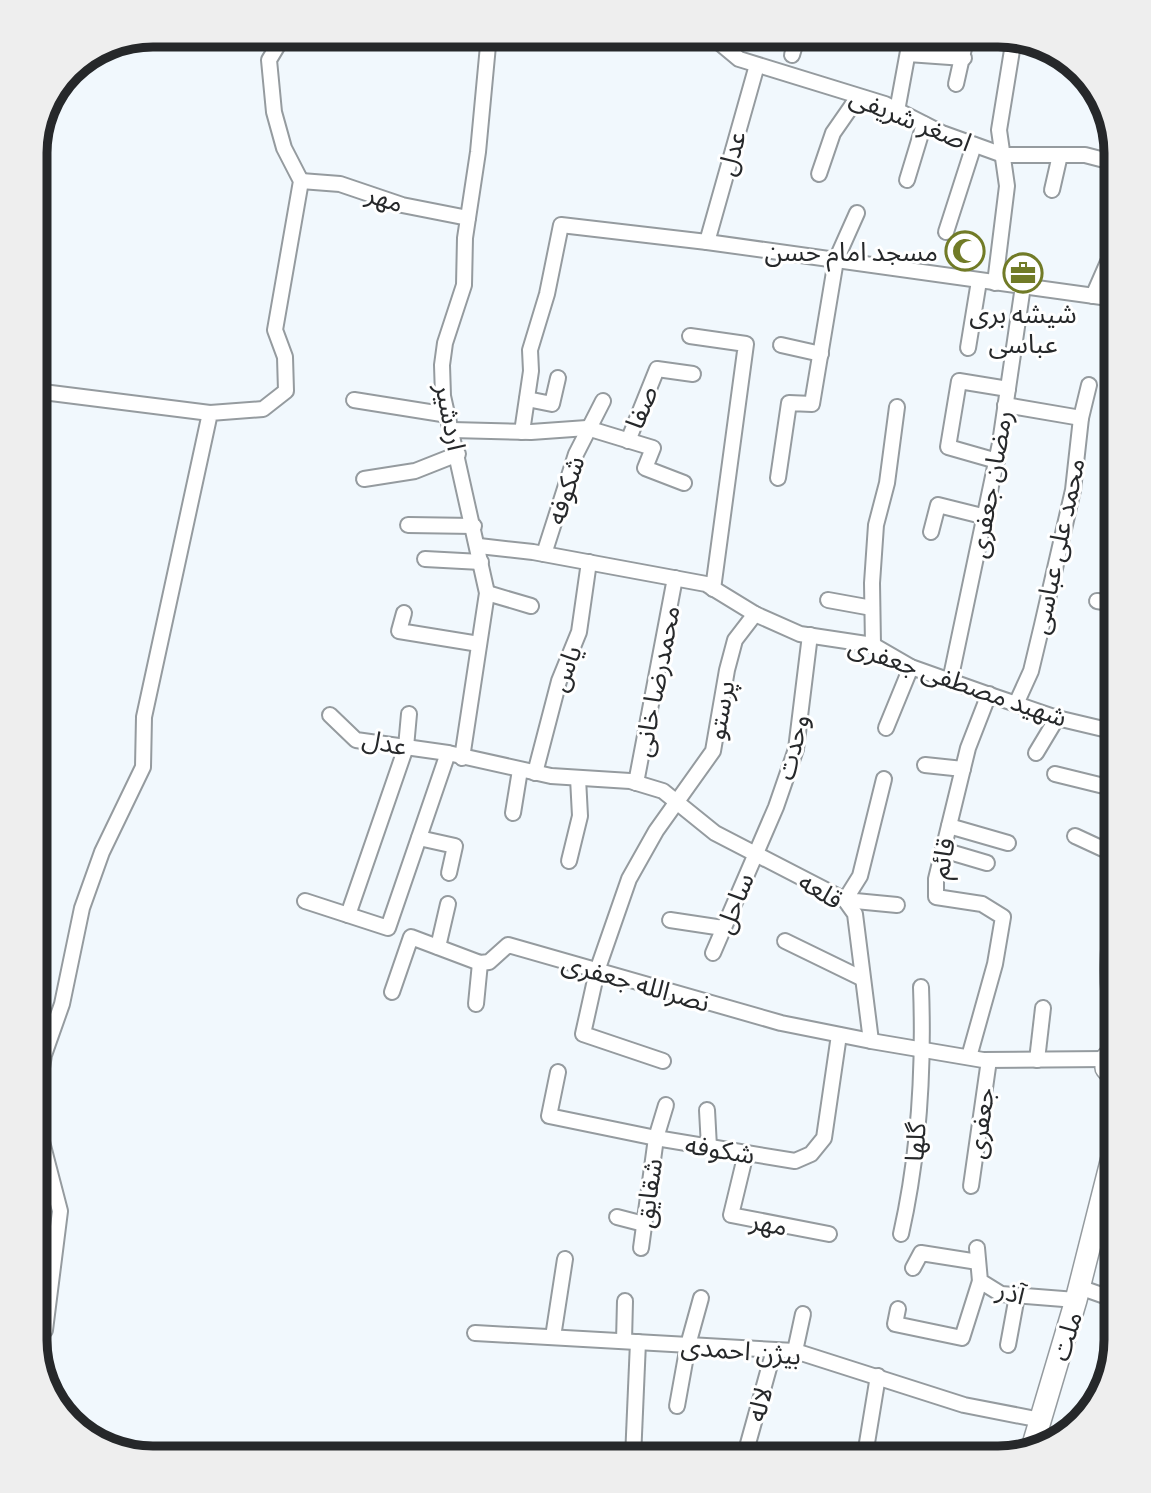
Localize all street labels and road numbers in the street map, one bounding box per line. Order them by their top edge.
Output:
street label: اصغر شریفی [845,80,977,158]
street label: عدل [709,127,753,179]
street label: مهر [361,176,408,219]
street label: اردشیر [428,380,474,453]
street label: صفا [617,380,665,434]
street label: رمضان جعفری [961,408,1019,560]
street label: شکوفه [538,452,592,528]
street label: محمد علی عباسی [1022,455,1092,637]
street label: محمدرضا خانی [625,603,687,759]
street label: شهید مصطفی جعفری [845,628,1071,734]
street label: یاس [541,640,589,696]
street label: پرستو [699,678,743,742]
street label: وحدت [768,711,816,783]
street label: عدل [360,721,410,763]
street label: قائم [922,835,966,882]
street label: قلعه [793,864,849,916]
street label: ساحل [707,868,761,938]
street label: نصرالله جعفری [558,945,714,1019]
street label: جعفری [959,1085,1001,1161]
street label: گلها [897,1121,933,1163]
street label: شکوفه [683,1127,757,1171]
street label: شقایق [627,1156,669,1230]
street label: مهر [747,1203,790,1243]
street label: آذر [992,1272,1030,1312]
street label: ملت [1043,1307,1089,1365]
street label: بیژن احمدی [680,1328,802,1372]
street label: لاله [739,1383,779,1425]

